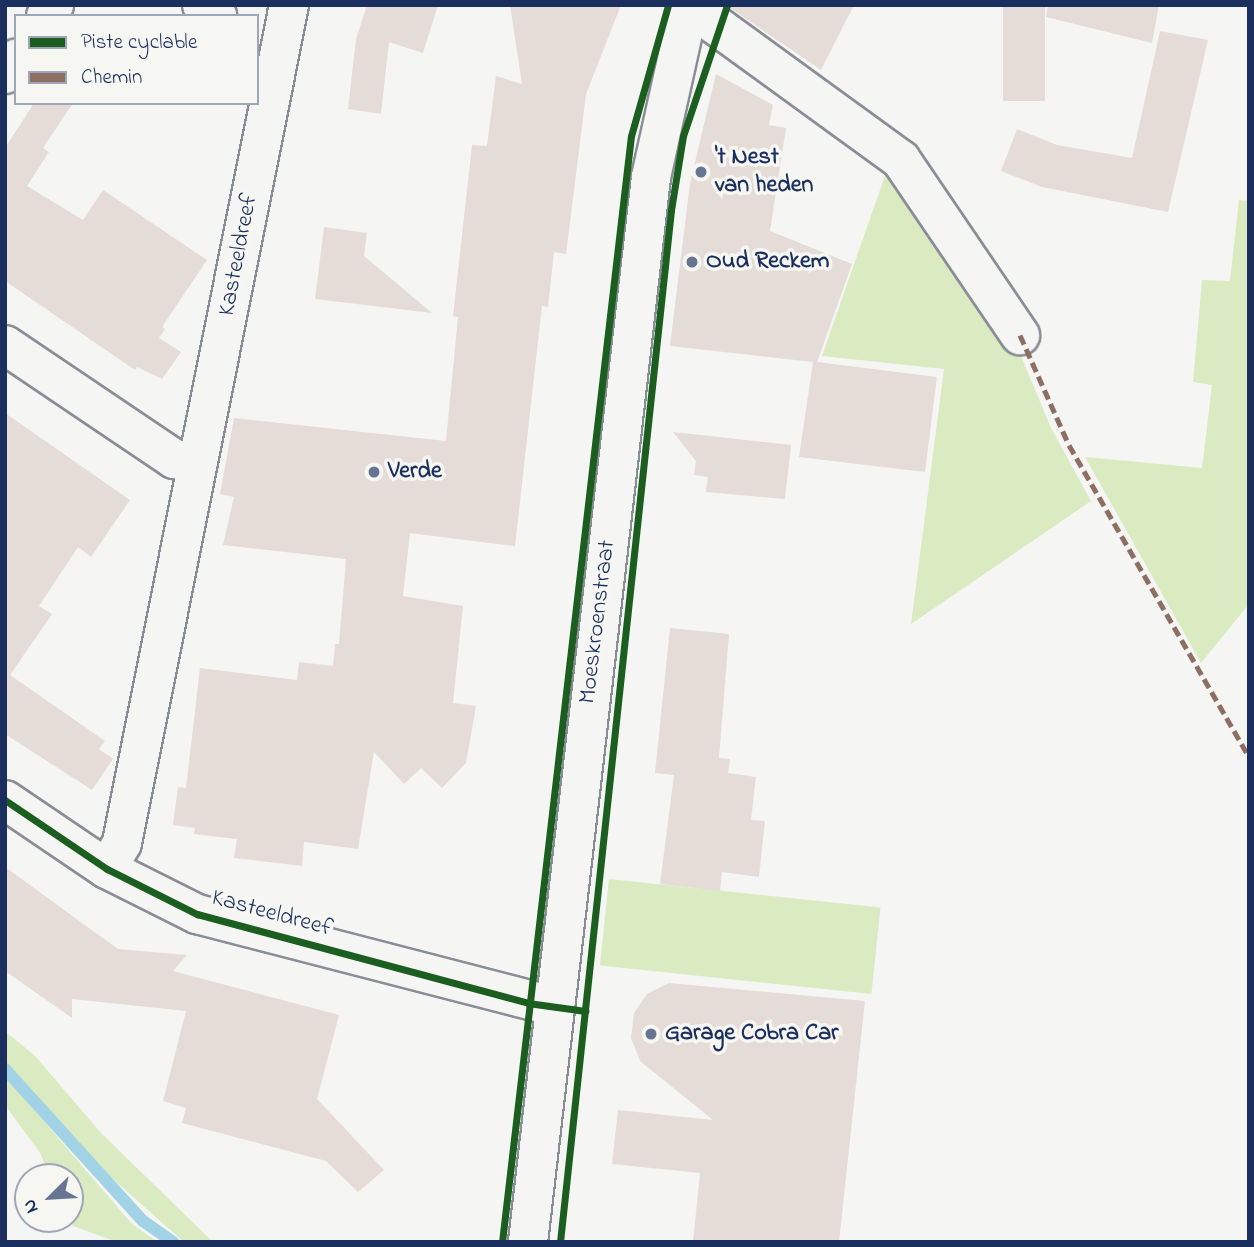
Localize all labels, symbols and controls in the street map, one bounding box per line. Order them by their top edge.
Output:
legend [14,14,259,105]
text: Piste cyclable [81,28,197,58]
text: Chemin [81,63,142,93]
place label: 't Nest van heden [715,144,813,200]
marker: 't Nest van heden [693,164,709,180]
street label: Kasteeldreef [213,191,265,319]
place label: Oud Reckem [706,248,829,276]
marker: Oud Reckem [684,254,700,270]
place label: Verde [388,458,442,486]
marker: Verde [366,464,382,480]
street label: Moeskroenstraat [574,538,622,706]
street label: Kasteeldreef [208,884,336,944]
place label: Garage Cobra Car [665,1020,839,1048]
marker: Garage Cobra Car [643,1026,659,1042]
north arrow [14,1163,84,1233]
text: N [16,1195,46,1217]

